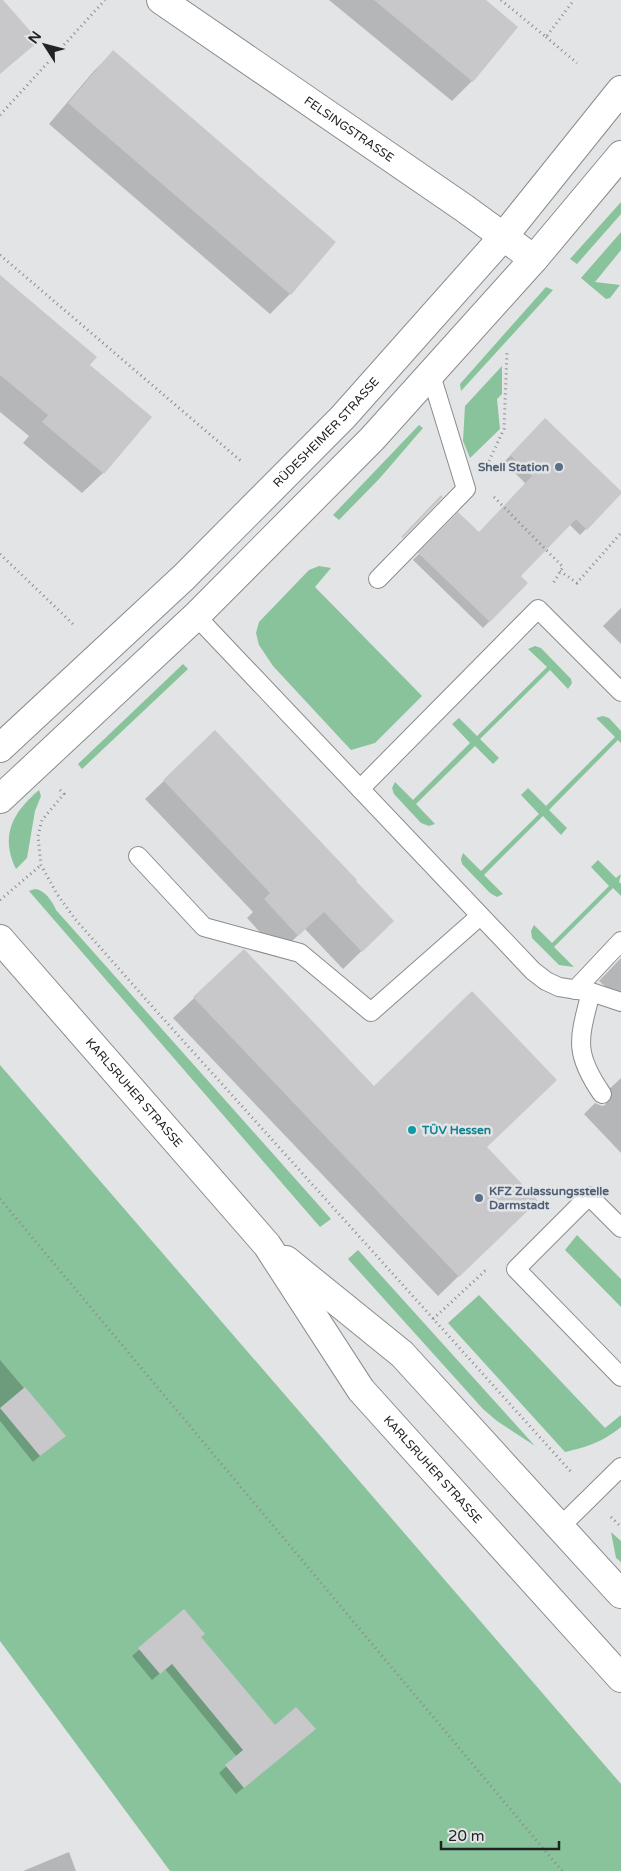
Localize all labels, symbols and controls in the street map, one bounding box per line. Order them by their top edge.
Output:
north arrow [20,20,70,70]
text: N [25,28,45,47]
street label: FELSINGSTRASSE [301,93,397,165]
street label: RÜDESHEIMER STRASSE [270,374,382,490]
place label: Shell Station [478,460,549,474]
marker: Shell Station [553,461,565,473]
street label: KARLSRUHER STRASSE [83,1035,186,1150]
place label: TÜV Hessen [421,1123,491,1137]
marker: TÜV Hessen [406,1124,418,1136]
place label: KFZ Zulassungsstelle Darmstadt [489,1184,609,1212]
marker: KFZ Zulassungsstelle Darmstadt [473,1192,485,1204]
street label: KARLSRUHER STRASSE [381,1413,485,1526]
scale bar [441,1818,558,1850]
text: 20 m [448,1827,485,1845]

